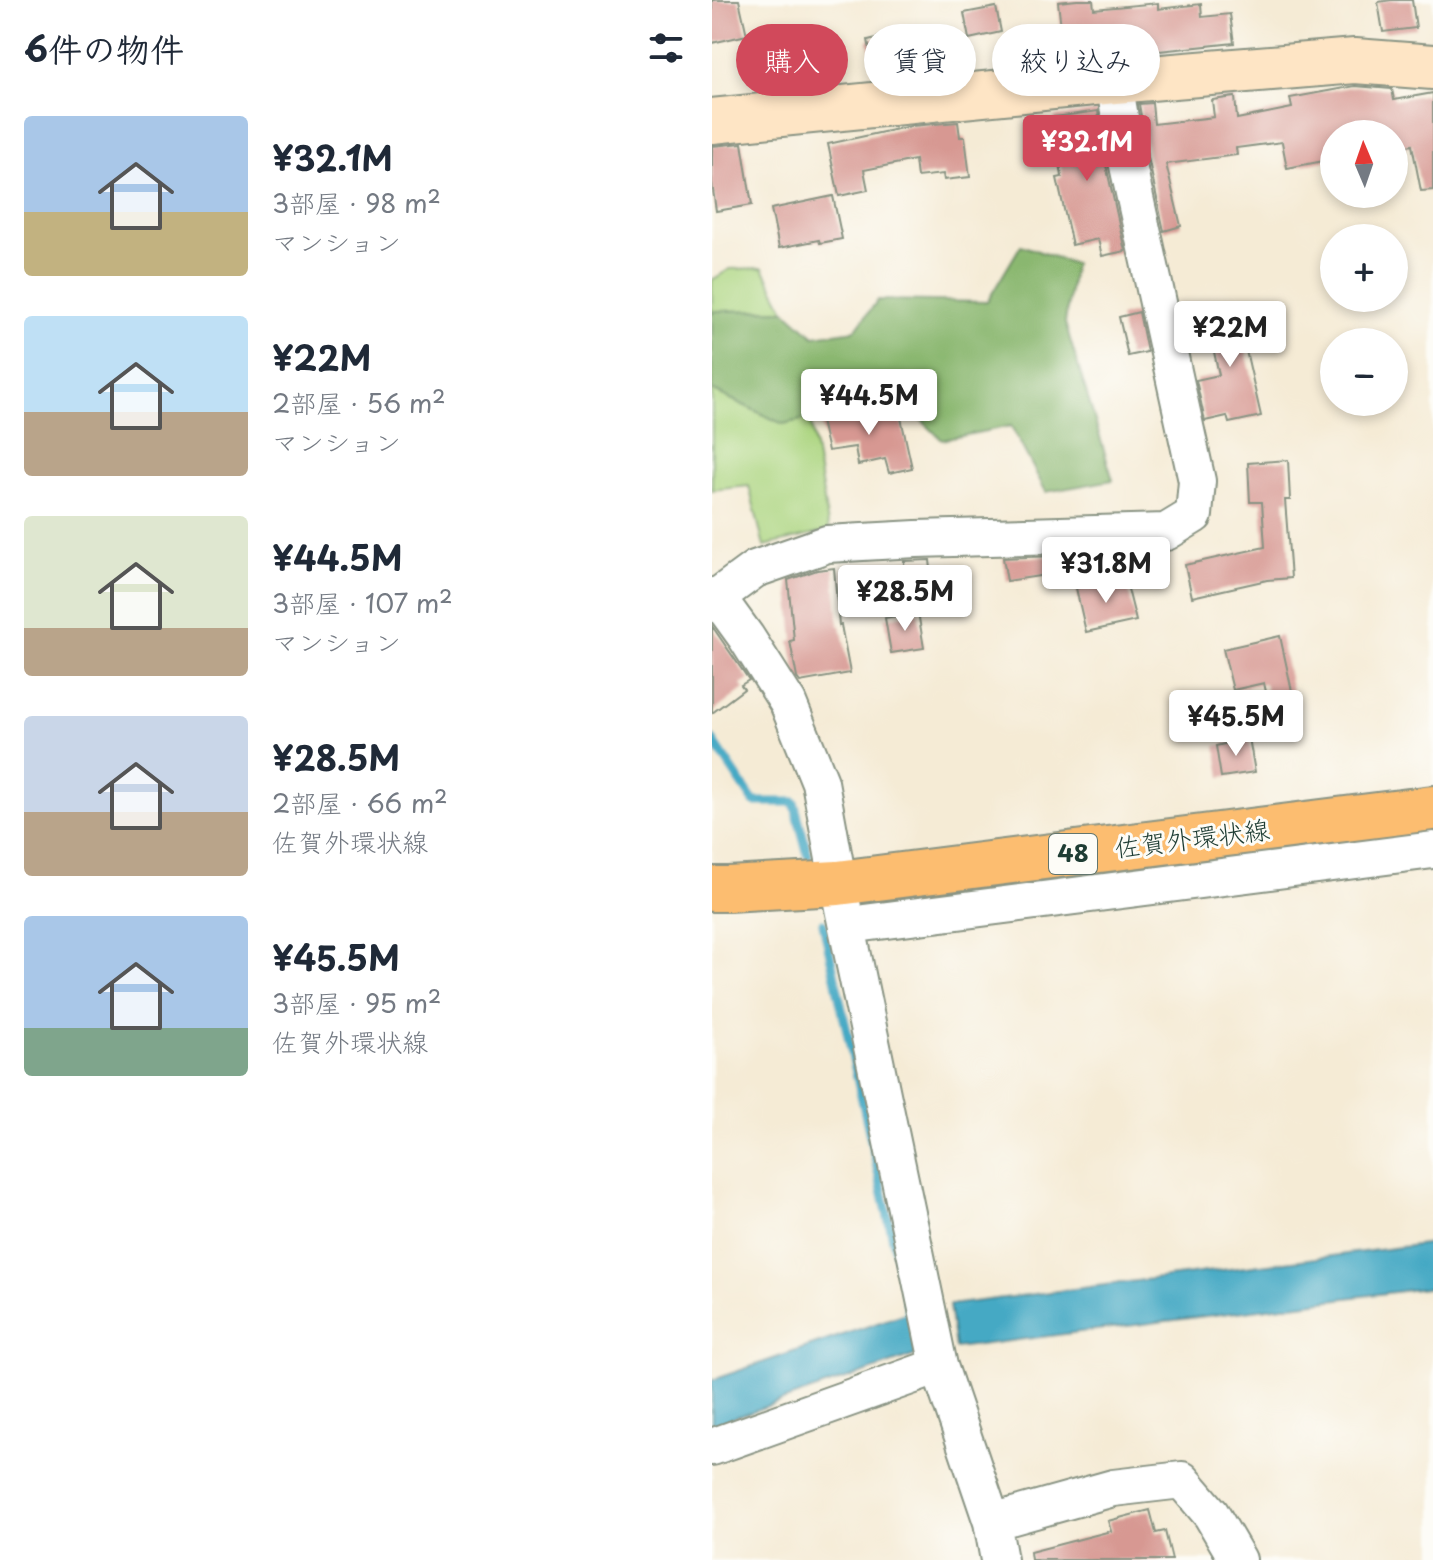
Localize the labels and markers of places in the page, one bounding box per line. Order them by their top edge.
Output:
pin: ¥32.1M [1022,115,1152,183]
pin: ¥22M [1183,301,1277,369]
pin: ¥44.5M [804,369,934,437]
pin: ¥31.8M [1041,537,1171,605]
pin: ¥28.5M [840,565,970,633]
pin: ¥45.5M [1171,690,1301,758]

